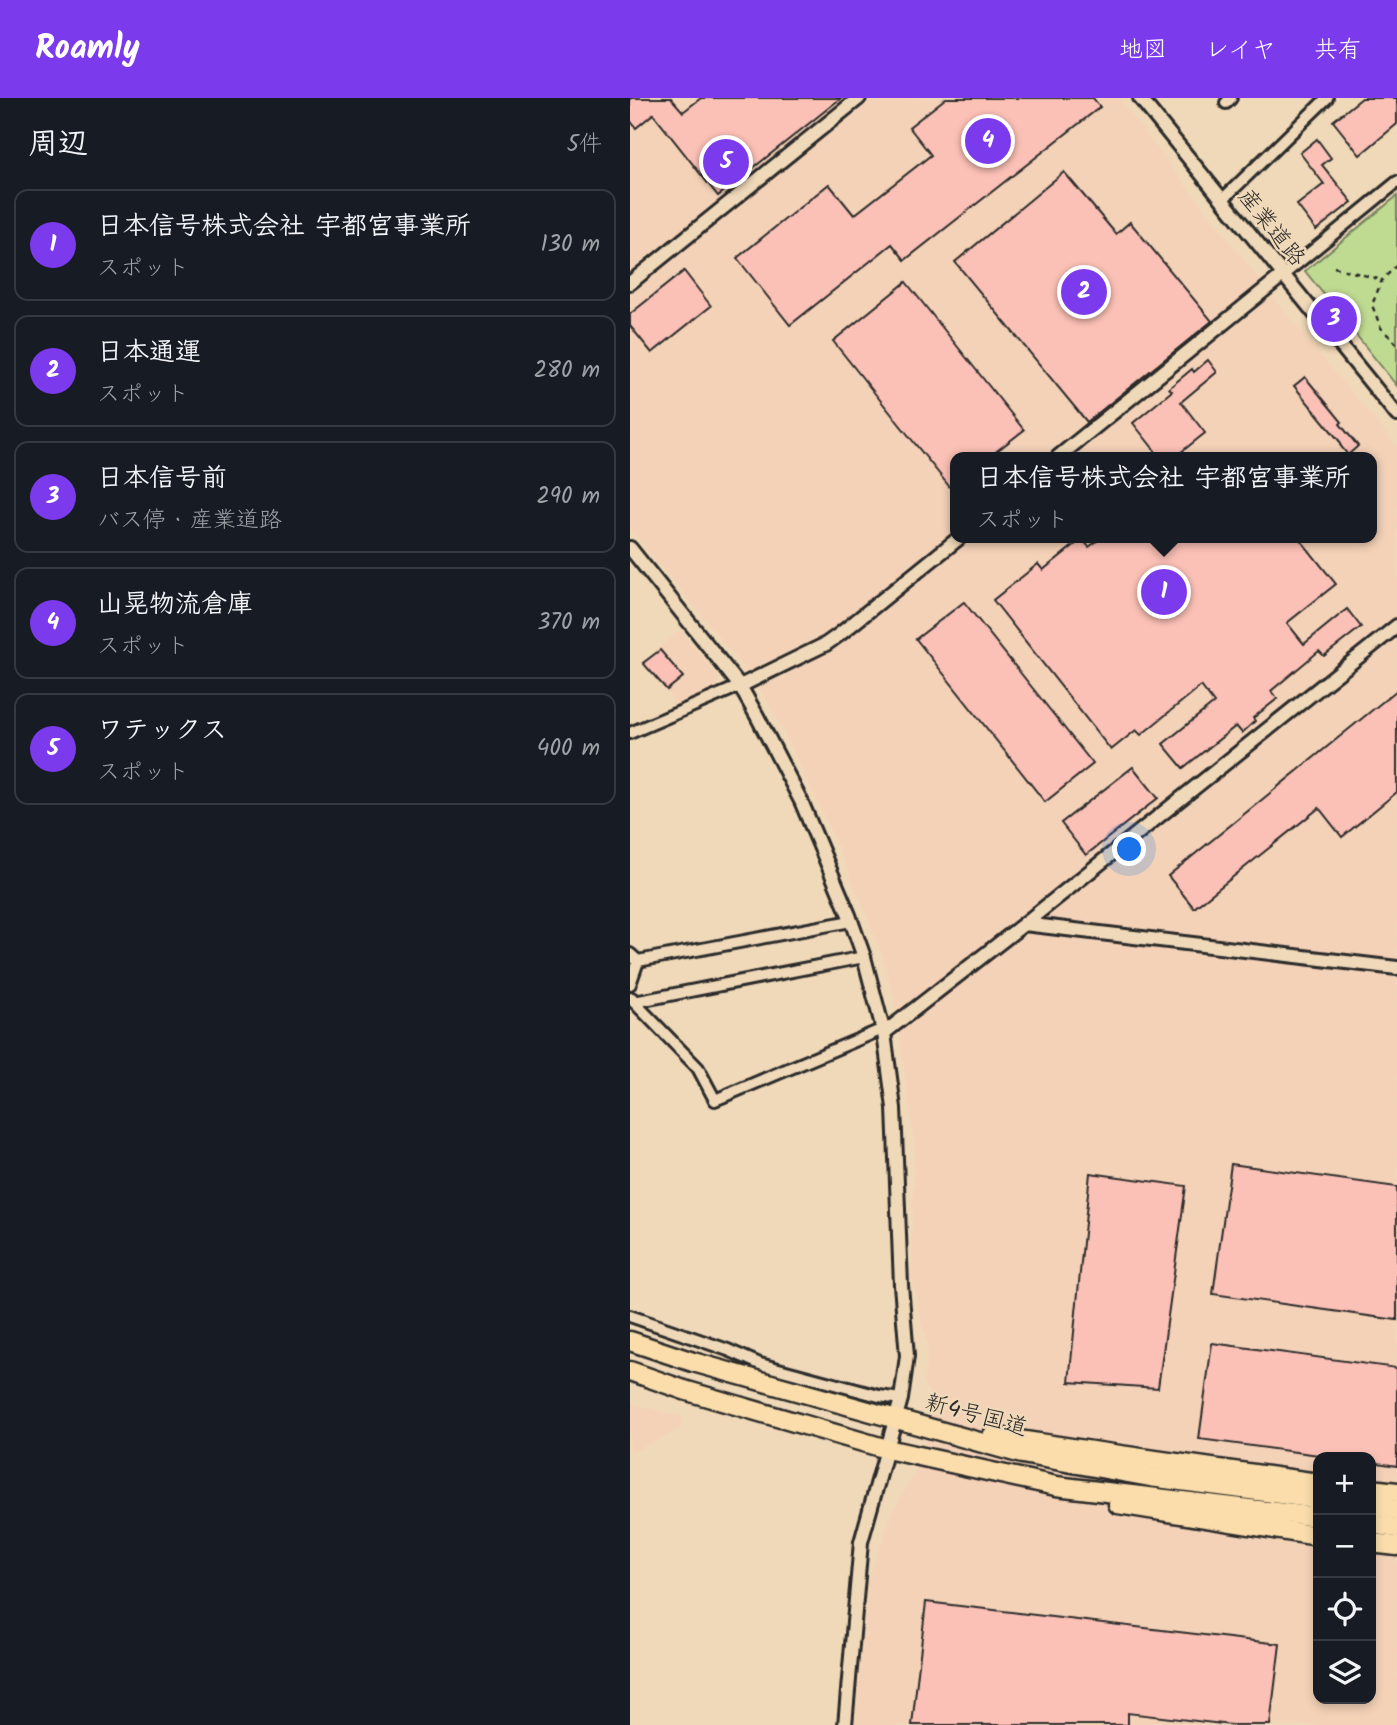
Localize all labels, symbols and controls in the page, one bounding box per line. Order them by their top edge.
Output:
text: Roamly [35,23,140,76]
text: 地図 [1119,31,1167,70]
text: レイヤ [1205,31,1276,70]
text: 共有 [1314,31,1362,70]
pin: 4 [965,115,1011,167]
text: 周辺 [28,121,88,169]
text: 5件 [567,127,602,163]
pin: 5 [703,136,749,188]
street label: 産業道路 [1228,181,1314,275]
text: 日本信号株式会社 宇都宮事業所 [97,206,471,248]
text: 1 [50,227,56,263]
text: 130 m [541,227,600,263]
text: スポット [97,251,189,287]
pin: 2 [1061,266,1107,318]
pin: 3 [1311,293,1357,345]
text: 日本通運 [97,332,201,374]
text: 2 [46,353,60,389]
text: 280 m [534,353,600,389]
text: スポット [97,377,189,413]
popup [950,452,1377,543]
text: 日本信号前 [97,458,227,500]
text: 日本信号株式会社 宇都宮事業所 [976,458,1351,500]
text: 3 [47,479,59,515]
text: 290 m [536,479,600,515]
text: バス停 · 産業道路 [97,503,282,539]
text: スポット [976,503,1068,539]
pin: 1 [1141,566,1187,618]
text: 山晃物流倉庫 [97,584,253,626]
text: 4 [47,605,59,641]
text: 370 m [537,605,600,641]
text: スポット [97,629,189,665]
text: ワテックス [97,710,227,752]
text: 5 [47,731,59,767]
text: 400 m [537,731,600,767]
text: スポット [97,755,189,791]
your location [1112,832,1146,866]
street label: 新4号国道 [921,1385,1031,1447]
map controls [1313,1452,1376,1704]
button: + [1313,1452,1376,1515]
button: − [1313,1515,1376,1578]
button: locate [1313,1578,1376,1641]
button: layers [1313,1641,1376,1704]

